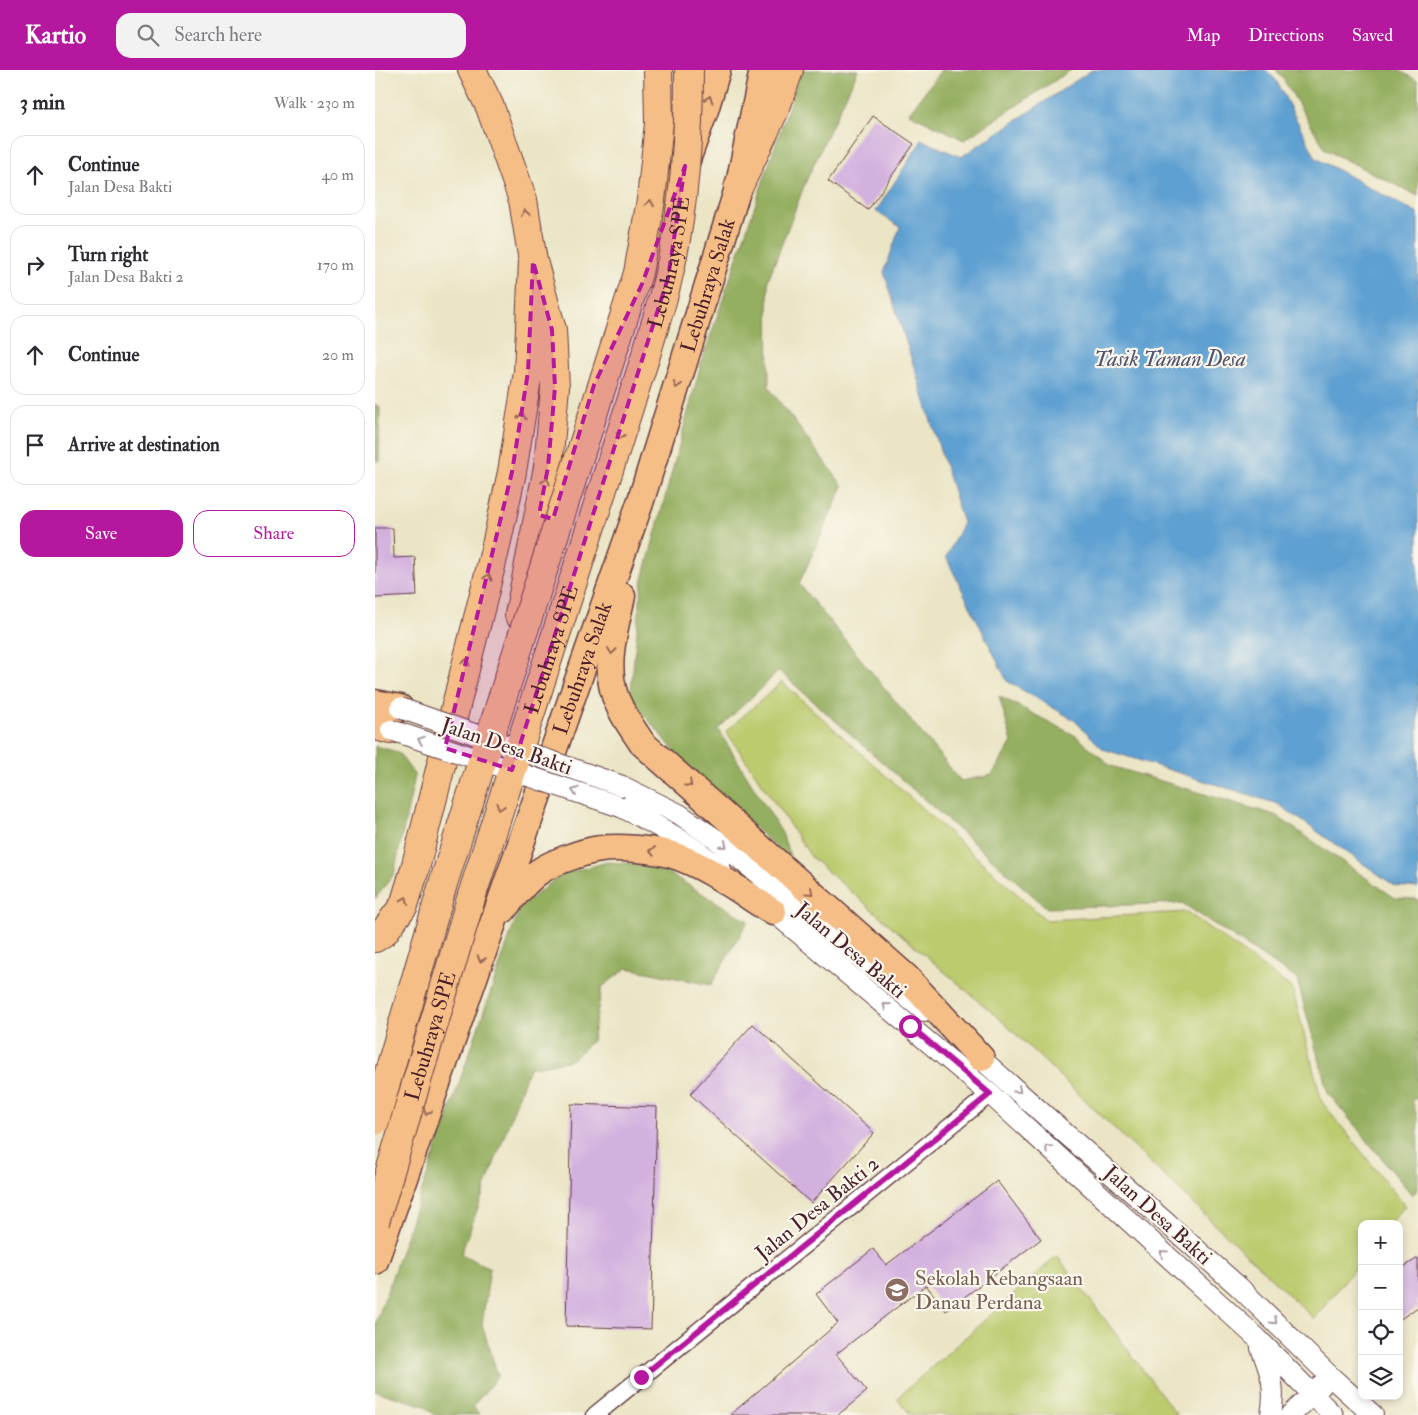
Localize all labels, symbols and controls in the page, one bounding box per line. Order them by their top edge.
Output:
search box [116,13,466,58]
text: Kartio [25,20,86,51]
icon: search [134,21,162,49]
text: Search here [174,23,262,47]
text: Map [1187,24,1220,47]
text: Directions [1248,24,1324,47]
text: Saved [1352,24,1393,47]
text: 3 min [20,89,65,116]
text: Walk · 230 m [274,93,355,113]
one-way arrow [703,95,713,103]
text: Continue [68,153,139,177]
icon: ahead [21,161,49,189]
text: 40 m [321,165,354,185]
text: Jalan Desa Bakti [68,177,172,197]
street label: Lebuhraya SPE [642,195,696,332]
one-way arrow [645,198,655,207]
one-way arrow [521,208,531,217]
street label: Lebuhraya Salak [675,215,742,356]
text: Turn right [68,243,148,267]
icon: right [21,251,49,279]
text: 170 m [317,255,354,275]
text: Jalan Desa Bakti 2 [68,267,184,287]
icon: ahead [21,341,49,369]
text: Continue [68,343,139,367]
text: 20 m [322,345,354,365]
water label: Tasik Taman Desa [1094,345,1246,373]
one-way arrow [673,380,683,389]
one-way arrow [516,412,526,421]
icon: arrive [21,431,49,459]
one-way arrow [615,431,625,440]
text: Arrive at destination [68,433,220,457]
one-way arrow [540,476,550,485]
button: Save [20,510,183,557]
button: Share [193,510,355,557]
one-way arrow [482,572,493,581]
street label: Lebuhraya SPE [518,582,585,717]
street label: Lebuhraya Salak [547,598,618,738]
one-way arrow [607,647,618,655]
one-way arrow [460,658,471,667]
street label: Jalan Desa Bakti [437,711,576,782]
one-way arrow [417,735,425,745]
one-way arrow [683,779,692,788]
one-way arrow [571,787,579,797]
one-way arrow [496,802,506,811]
one-way arrow [718,840,727,848]
one-way arrow [648,847,657,857]
one-way arrow [805,886,814,895]
street label: Jalan Desa Bakti [789,895,912,1005]
one-way arrow [398,896,409,905]
one-way arrow [476,954,486,963]
street label: Lebuhraya SPE [399,968,463,1104]
one-way arrow [883,1004,892,1012]
route start [899,1015,922,1038]
one-way arrow [1012,1085,1021,1094]
one-way arrow [423,1108,433,1116]
one-way arrow [1044,1145,1053,1154]
street label: Jalan Desa Bakti 2 [749,1150,885,1267]
street label: Jalan Desa Bakti [1097,1159,1218,1271]
map controls [1358,1220,1403,1400]
button: + [1358,1220,1403,1265]
one-way arrow [1160,1250,1169,1259]
place label: Sekolah Kebangsaan Danau Perdana [915,1265,1083,1316]
button: − [1358,1265,1403,1310]
school or university icon: Sekolah Kebangsaan Danau Perdana [884,1277,910,1303]
button: locate [1358,1310,1403,1355]
one-way arrow [1268,1315,1277,1324]
button: layers [1358,1355,1403,1400]
route end [630,1366,653,1389]

